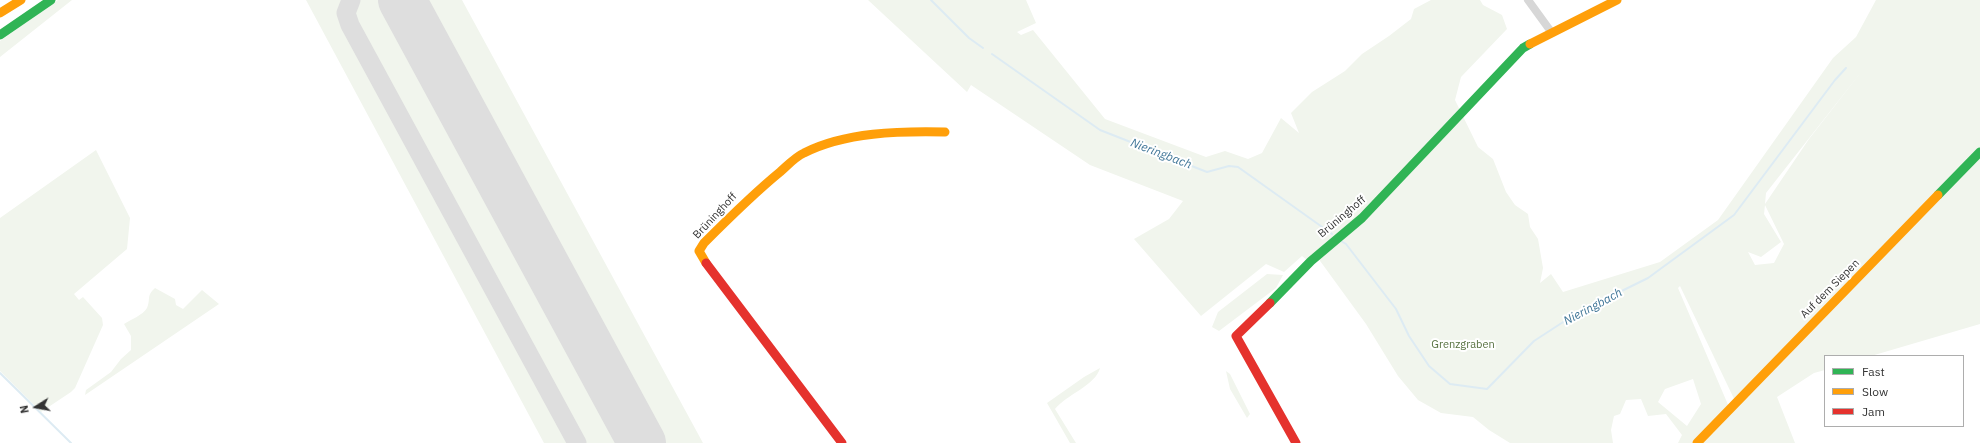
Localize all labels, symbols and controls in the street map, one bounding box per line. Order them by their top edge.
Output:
water label: Nieringbach [1128,136,1194,172]
street label: Brüninghoff [690,190,740,242]
street label: Brüninghoff [1316,193,1368,241]
street label: Auf dem Siepen [1798,257,1862,321]
water label: Nieringbach [1561,286,1625,328]
park label: Grenzgraben [1431,338,1495,352]
legend [1824,355,1964,427]
text: Fast [1862,364,1885,379]
text: Slow [1862,384,1888,399]
north arrow [16,387,56,427]
text: N [17,404,32,415]
text: Jam [1862,404,1885,419]

